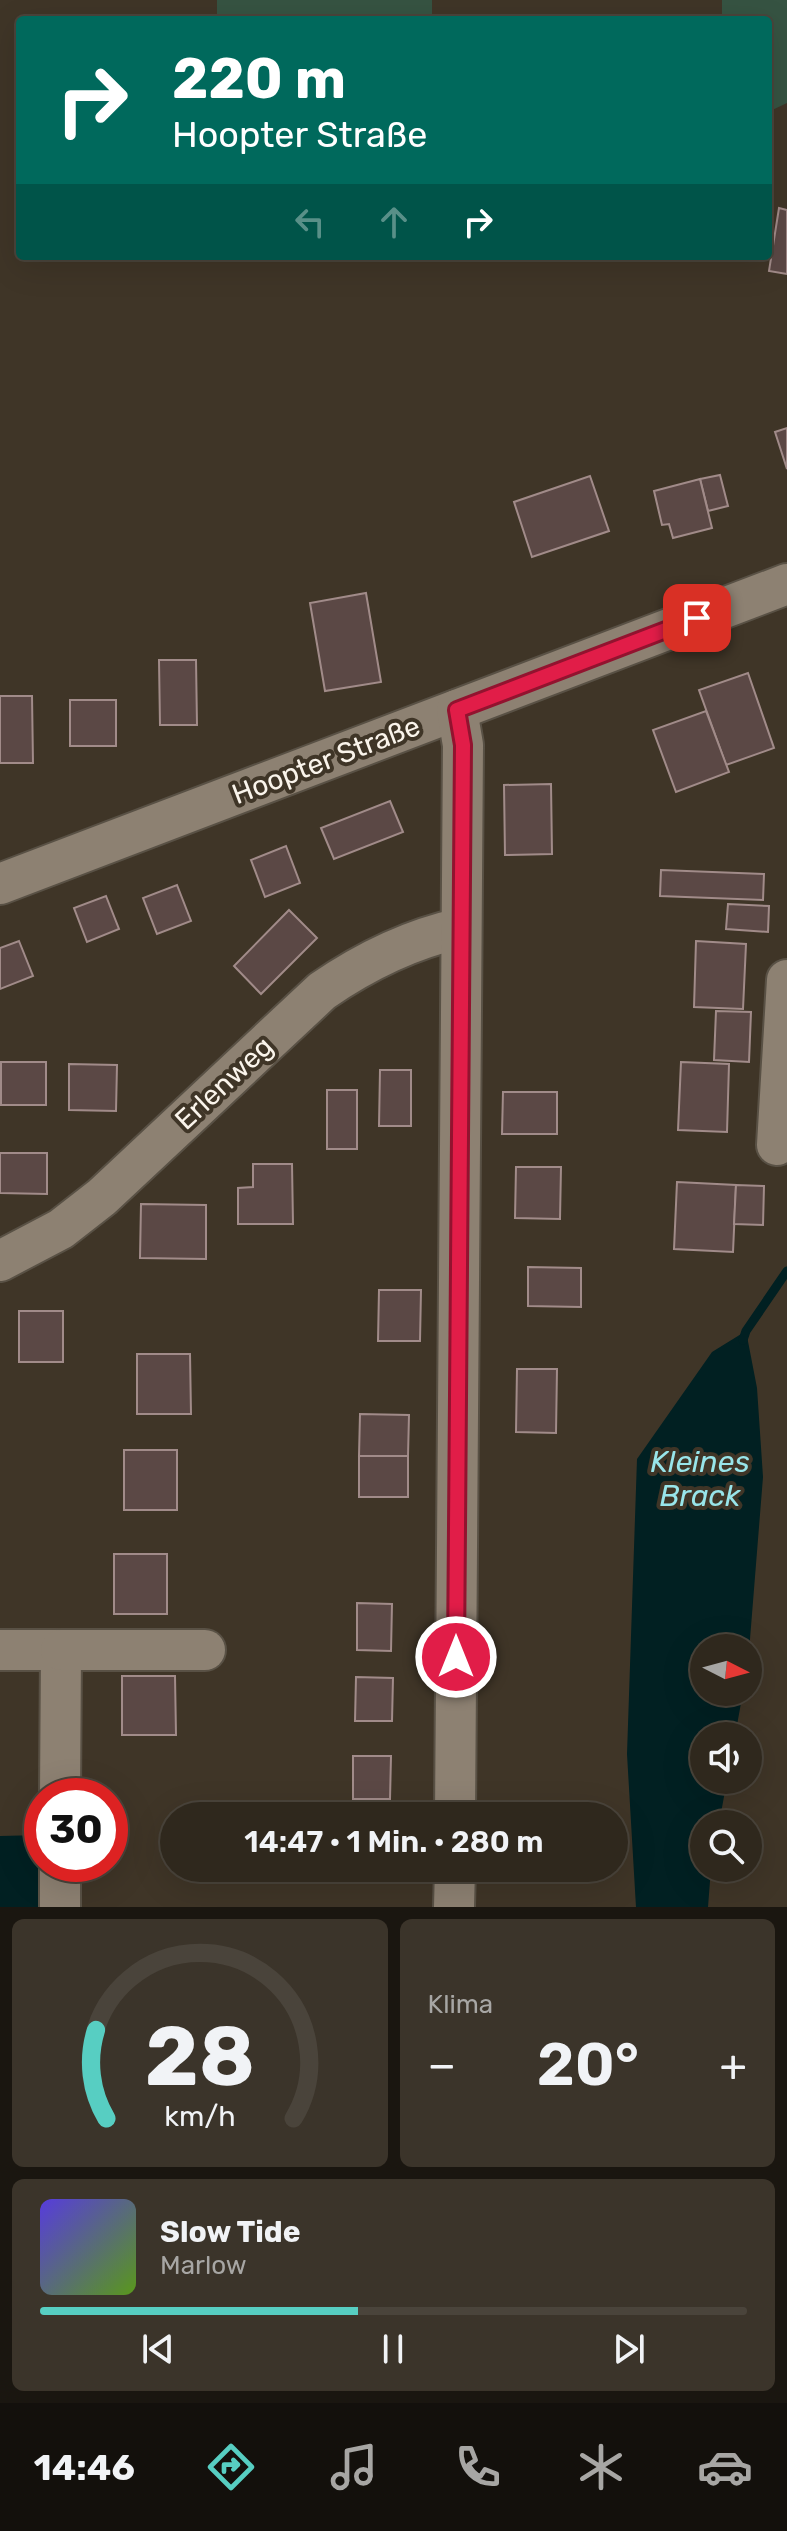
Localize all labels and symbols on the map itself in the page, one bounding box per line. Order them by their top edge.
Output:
pin [663,584,731,652]
street label: Hoopter Straße [227,709,425,811]
street label: Erlenweg [168,1030,280,1136]
water label: Kleines Brack [650,1444,750,1514]
position arrow [414,1615,498,1699]
north arrow [690,1634,762,1706]
speed limit sign: 30 [24,1778,128,1882]

